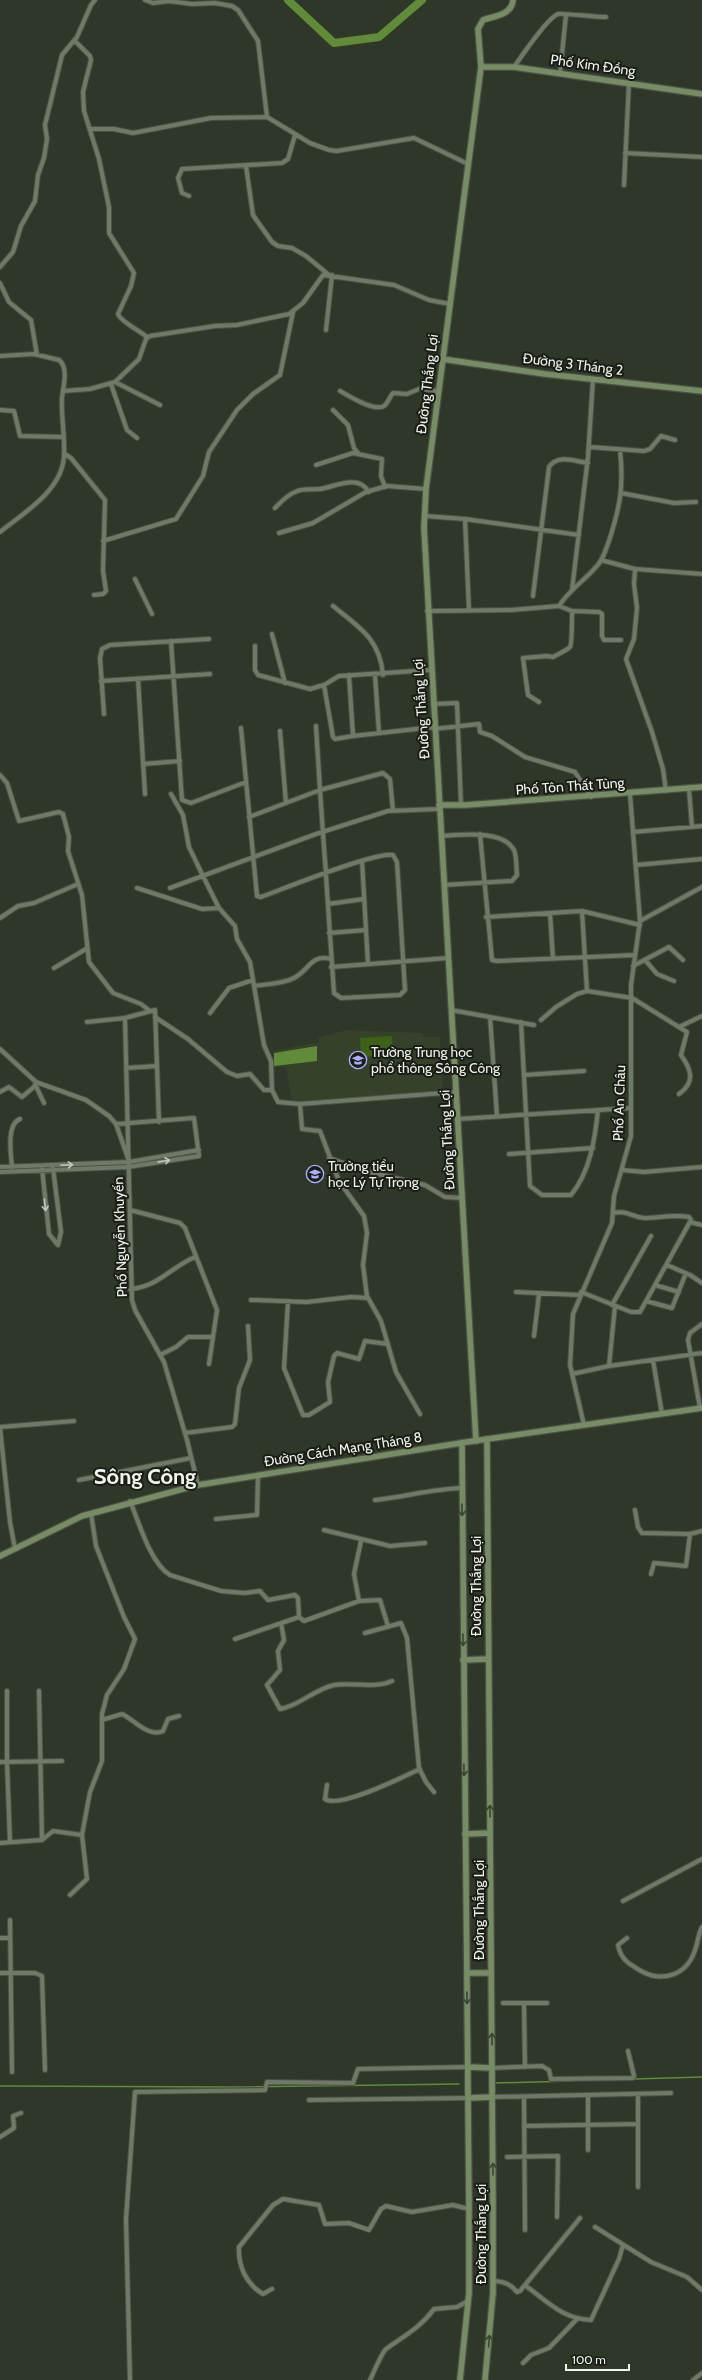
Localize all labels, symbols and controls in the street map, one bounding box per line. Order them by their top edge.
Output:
street label: Phố Kim Đồng [549,50,638,80]
street label: Đường Thắng Lợi [412,333,442,435]
street label: Đường 3 Tháng 2 [522,349,624,379]
street label: Đường Thắng Lợi [409,658,433,760]
street label: Phố Tôn Thất Tùng [515,773,626,799]
place label: Trường Trung học phổ thông Sông Công [371,1043,501,1077]
school or university icon: Trường Trung học phổ thông Sông Công [348,1050,368,1070]
street label: Phố An Châu [609,1065,629,1141]
street label: Đường Thắng Lợi [435,1089,459,1191]
one-way arrow [157,1157,170,1165]
place label: Trường tiểu học Lý Tự Trọng [328,1157,420,1191]
one-way arrow [60,1161,73,1168]
school or university icon: Trường tiểu học Lý Tự Trọng [305,1164,325,1184]
street label: Phố Nguyễn Khuyến [109,1176,131,1297]
one-way arrow [42,1198,49,1211]
street label: Đường Cách Mạng Tháng 8 [263,1428,423,1470]
district label: Sông Công [94,1463,196,1490]
one-way arrow [458,1503,466,1516]
street label: Đường Thắng Lợi [467,1536,485,1636]
one-way arrow [459,1633,467,1646]
one-way arrow [461,1763,468,1776]
one-way arrow [486,1805,494,1818]
street label: Đường Thắng Lợi [470,1860,488,1960]
one-way arrow [463,1991,471,2004]
one-way arrow [488,2033,496,2046]
one-way arrow [489,2163,497,2176]
street label: Đường Thắng Lợi [472,2184,490,2284]
one-way arrow [486,2335,493,2348]
scale bar [566,2346,629,2372]
text: 100 m [572,2352,606,2367]

